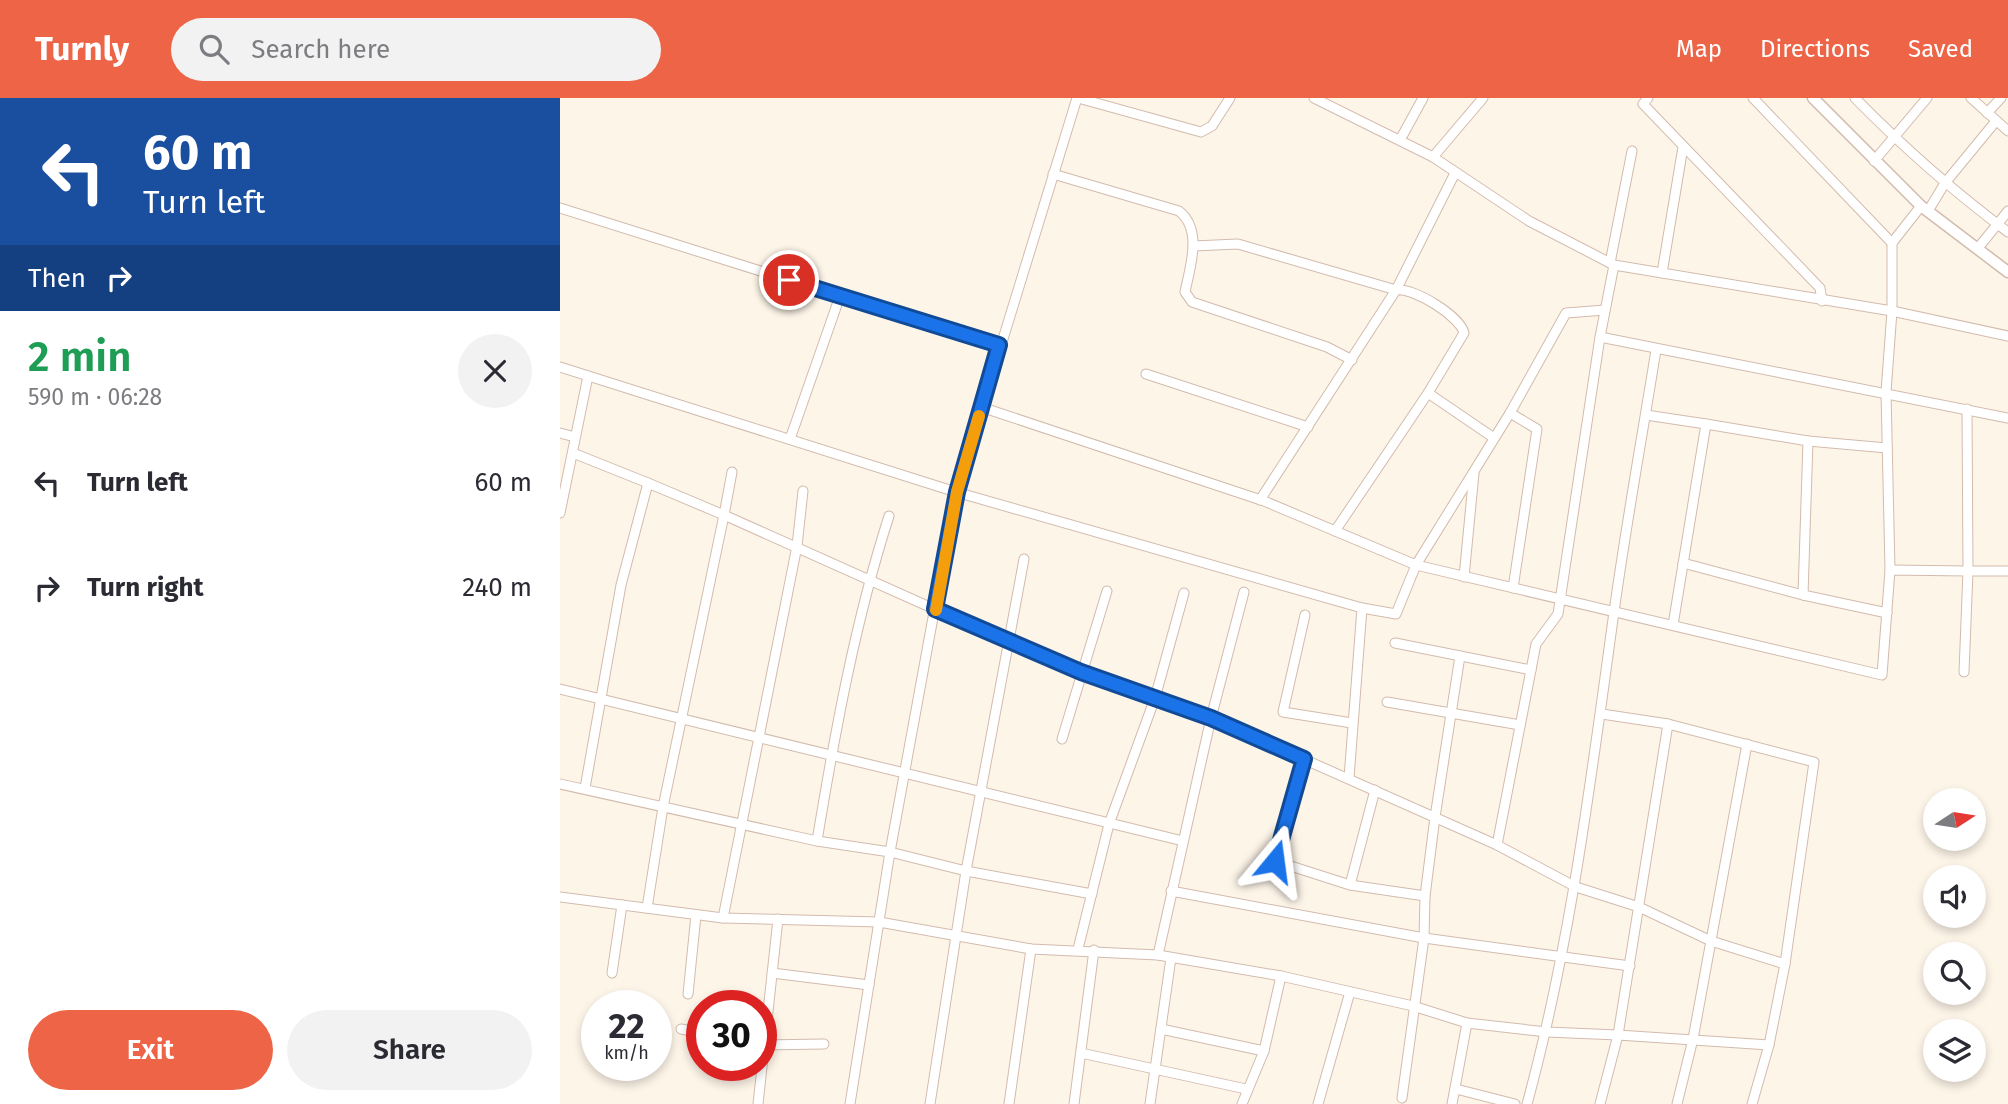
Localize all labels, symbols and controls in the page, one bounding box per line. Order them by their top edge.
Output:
search box [171,18,661,81]
text: Turnly [35,29,129,69]
icon: search [195,30,233,68]
text: Search here [251,34,390,65]
text: Map [1676,35,1722,63]
text: Directions [1760,35,1870,63]
text: Saved [1908,35,1973,63]
text: 60 m [143,123,252,182]
icon: left [28,126,119,217]
text: Turn left [143,183,265,221]
pin [759,250,819,310]
icon: right [100,259,138,297]
icon: arrive [770,261,808,299]
text: Then [28,263,86,294]
text: 2 min [28,332,132,382]
button: close [458,334,532,408]
text: 590 m · 06:28 [28,383,162,411]
icon: left [28,464,66,502]
text: Turn left [87,467,188,498]
text: 60 m [474,467,532,498]
icon: right [28,569,66,607]
text: Turn right [87,572,204,603]
text: 240 m [462,572,532,603]
north arrow [1923,788,1986,850]
map controls [1923,788,1986,1082]
position arrow [1238,824,1312,898]
button: sound [1923,865,1986,928]
button: search [1923,942,1986,1005]
speed limit sign: 30 [686,990,777,1081]
text: 22 [608,1005,645,1047]
button: Exit [28,1010,273,1090]
button: Share [287,1010,532,1090]
button: layers [1923,1019,1986,1082]
text: km/h [604,1042,649,1064]

